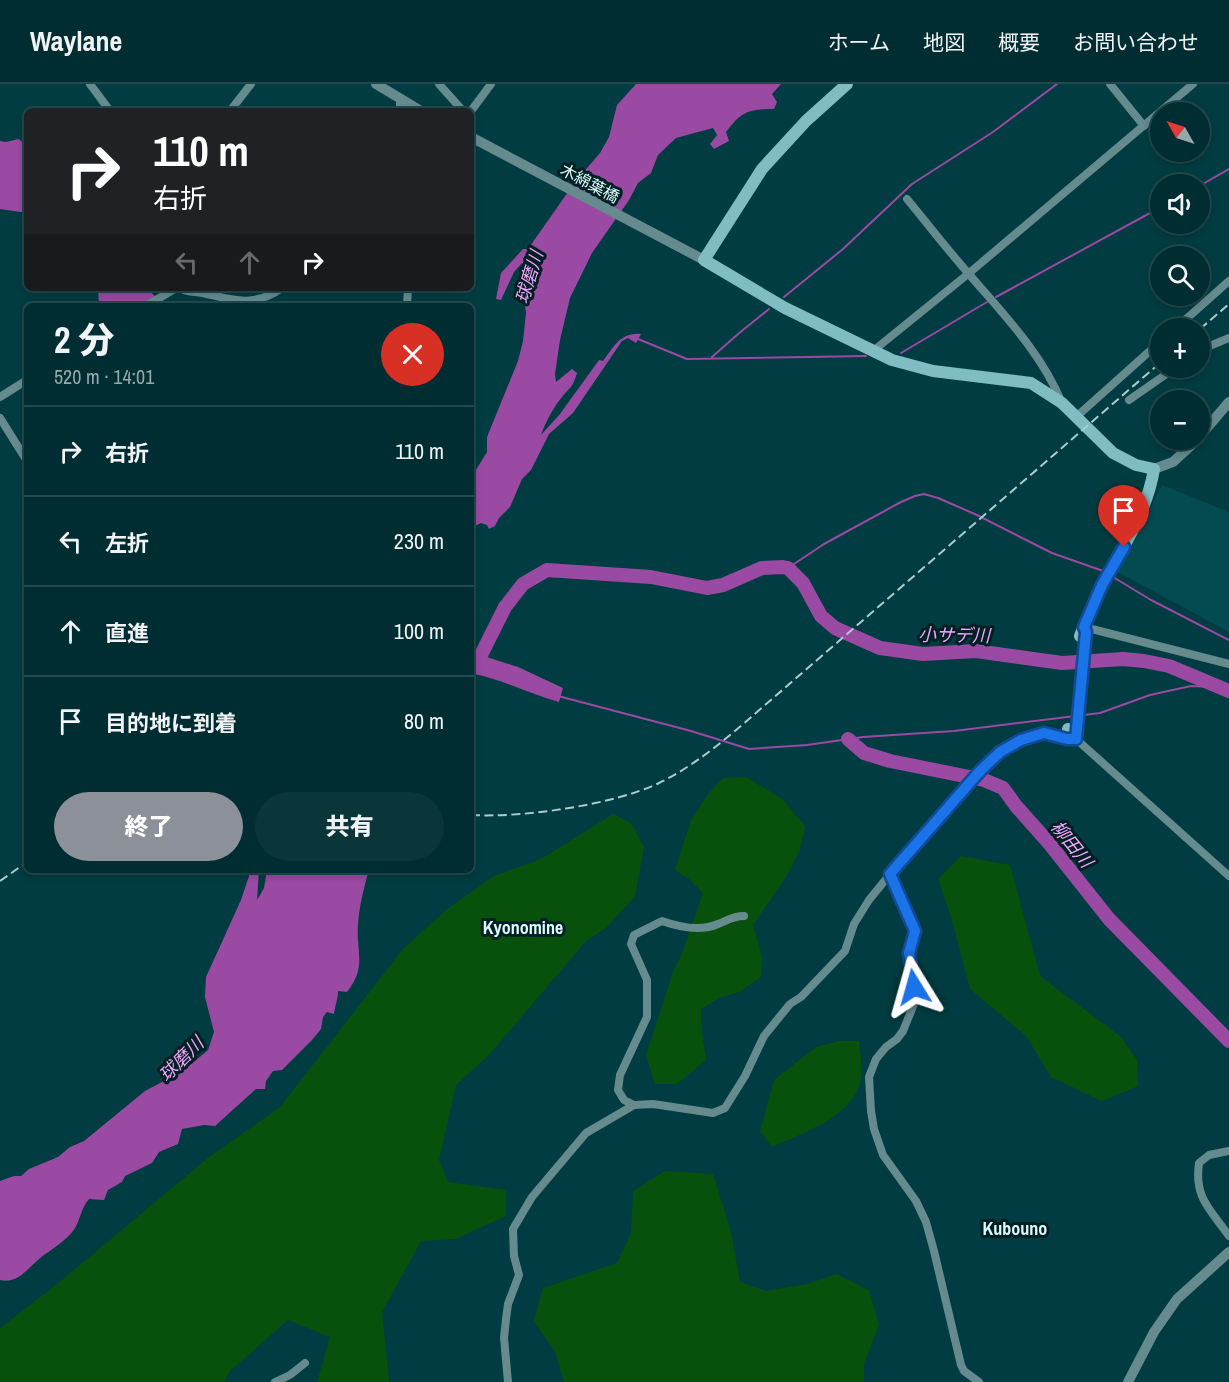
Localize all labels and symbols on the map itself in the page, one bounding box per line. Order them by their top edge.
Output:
north arrow [1150,102,1210,162]
street label: 木綿葉橋 [557,158,623,208]
water label: 球磨川 [509,246,549,306]
pin [1098,485,1149,547]
water label: 小サデ川 [918,622,992,648]
water label: 柳田川 [1045,815,1100,874]
district label: Kyonomine [483,915,563,940]
position arrow [882,955,946,1019]
water label: 球磨川 [153,1030,210,1087]
district label: Kubouno [983,1216,1047,1241]

